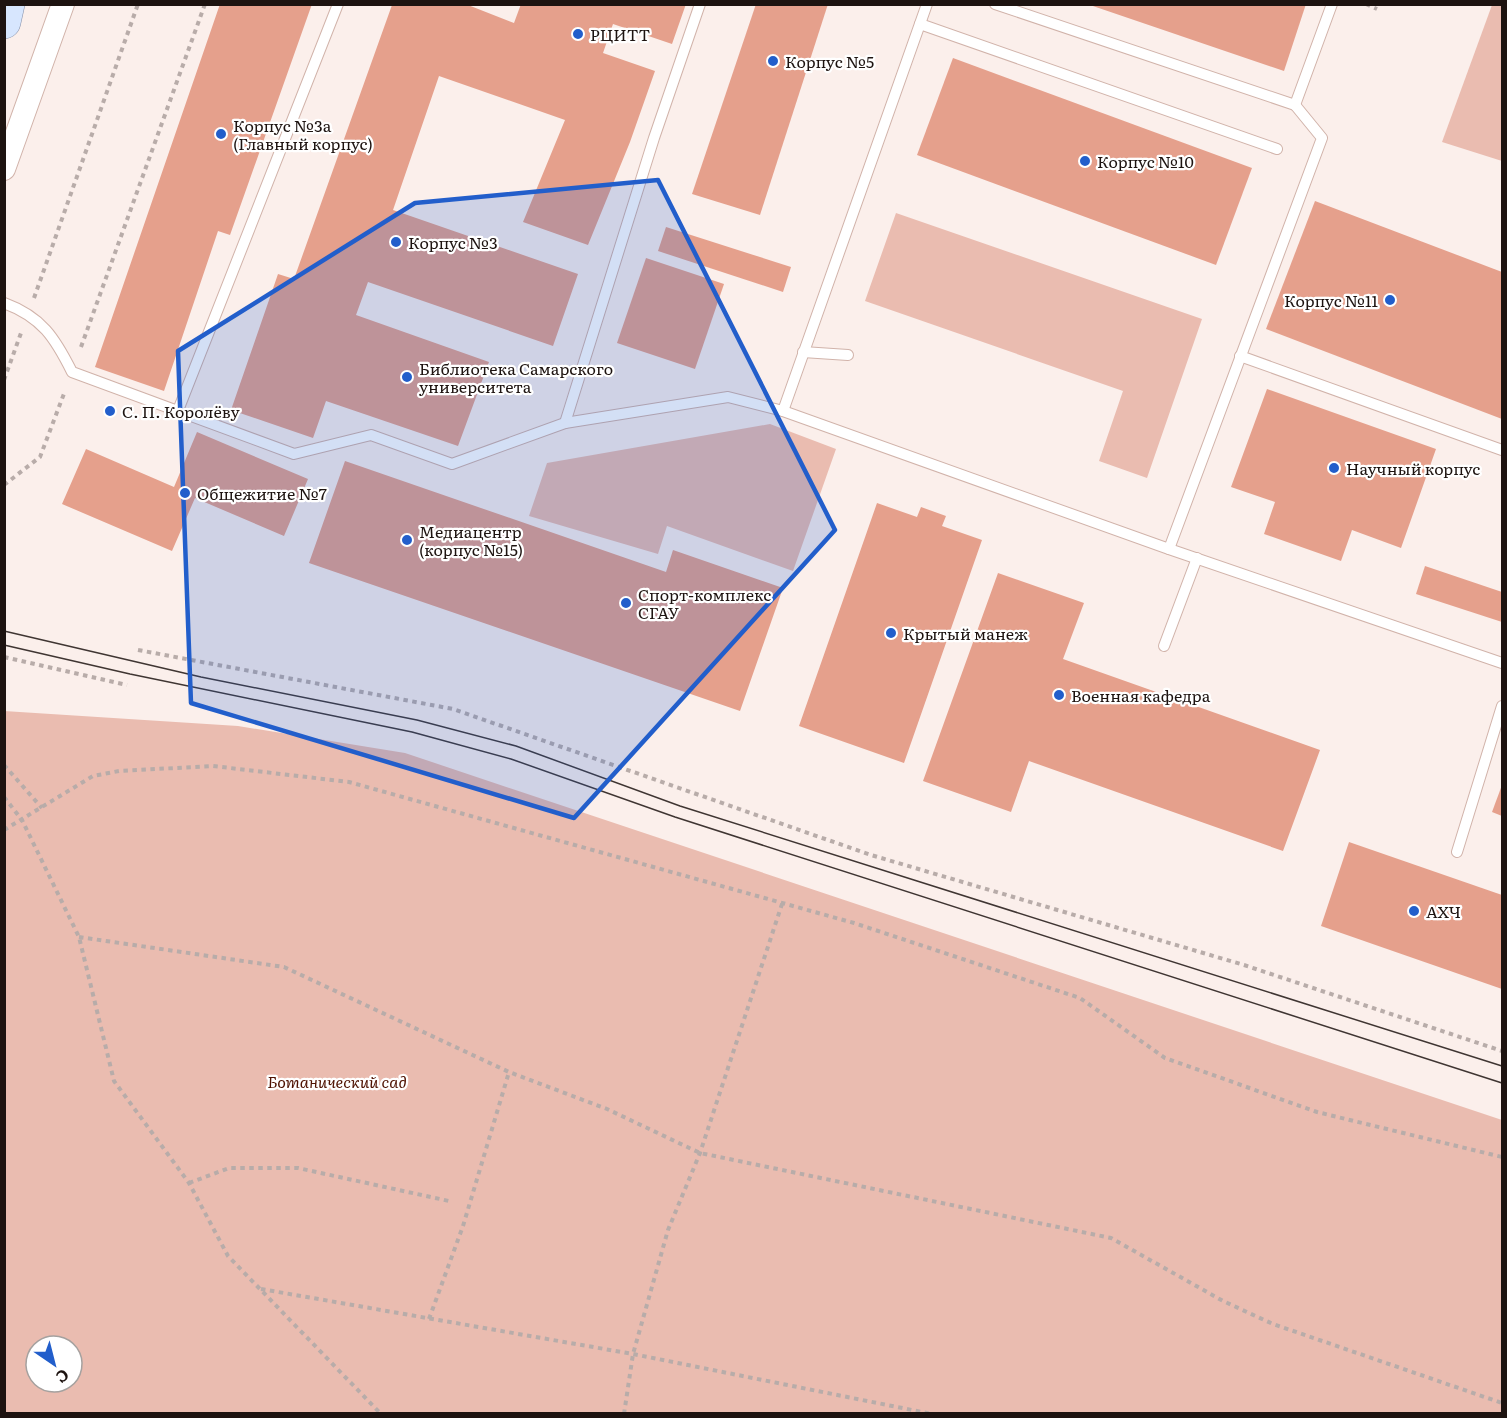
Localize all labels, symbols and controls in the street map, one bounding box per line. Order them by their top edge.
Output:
place label: РЦИТТ [590,22,651,46]
marker: РЦИТТ [571,27,585,41]
place label: Корпус №5 [785,49,874,73]
marker: Корпус №5 [766,54,780,68]
place label: Корпус №3a (Главный корпус) [233,113,373,155]
marker: Корпус №3a (Главный корпус) [214,127,228,141]
place label: Корпус №10 [1097,149,1194,173]
marker: Корпус №10 [1078,154,1092,168]
place label: Корпус №3 [408,230,498,254]
marker: Корпус №3 [389,235,403,249]
place label: Корпус №11 [1284,288,1378,312]
marker: Корпус №11 [1383,293,1397,307]
place label: Библиотека Самарского университета [419,356,613,398]
marker: Библиотека Самарского университета [400,370,414,384]
place label: С. П. Королёву [122,399,240,423]
marker: С. П. Королёву [103,404,117,418]
place label: Научный корпус [1346,456,1480,480]
marker: Научный корпус [1327,461,1341,475]
place label: Общежитие №7 [197,481,327,505]
marker: Общежитие №7 [178,486,192,500]
place label: Медиацентр (корпус №15) [419,519,523,561]
marker: Медиацентр (корпус №15) [400,533,414,547]
place label: Спорт-комплекс СГАУ [638,582,771,624]
marker: Спорт-комплекс СГАУ [619,596,633,610]
place label: Крытый манеж [903,621,1028,645]
marker: Крытый манеж [884,626,898,640]
place label: Военная кафедра [1071,683,1211,707]
marker: Военная кафедра [1052,688,1066,702]
place label: АХЧ [1426,899,1461,923]
marker: АХЧ [1407,904,1421,918]
park label: Ботанический сад [267,1069,407,1093]
north arrow [24,1334,84,1394]
text: С [52,1364,75,1390]

